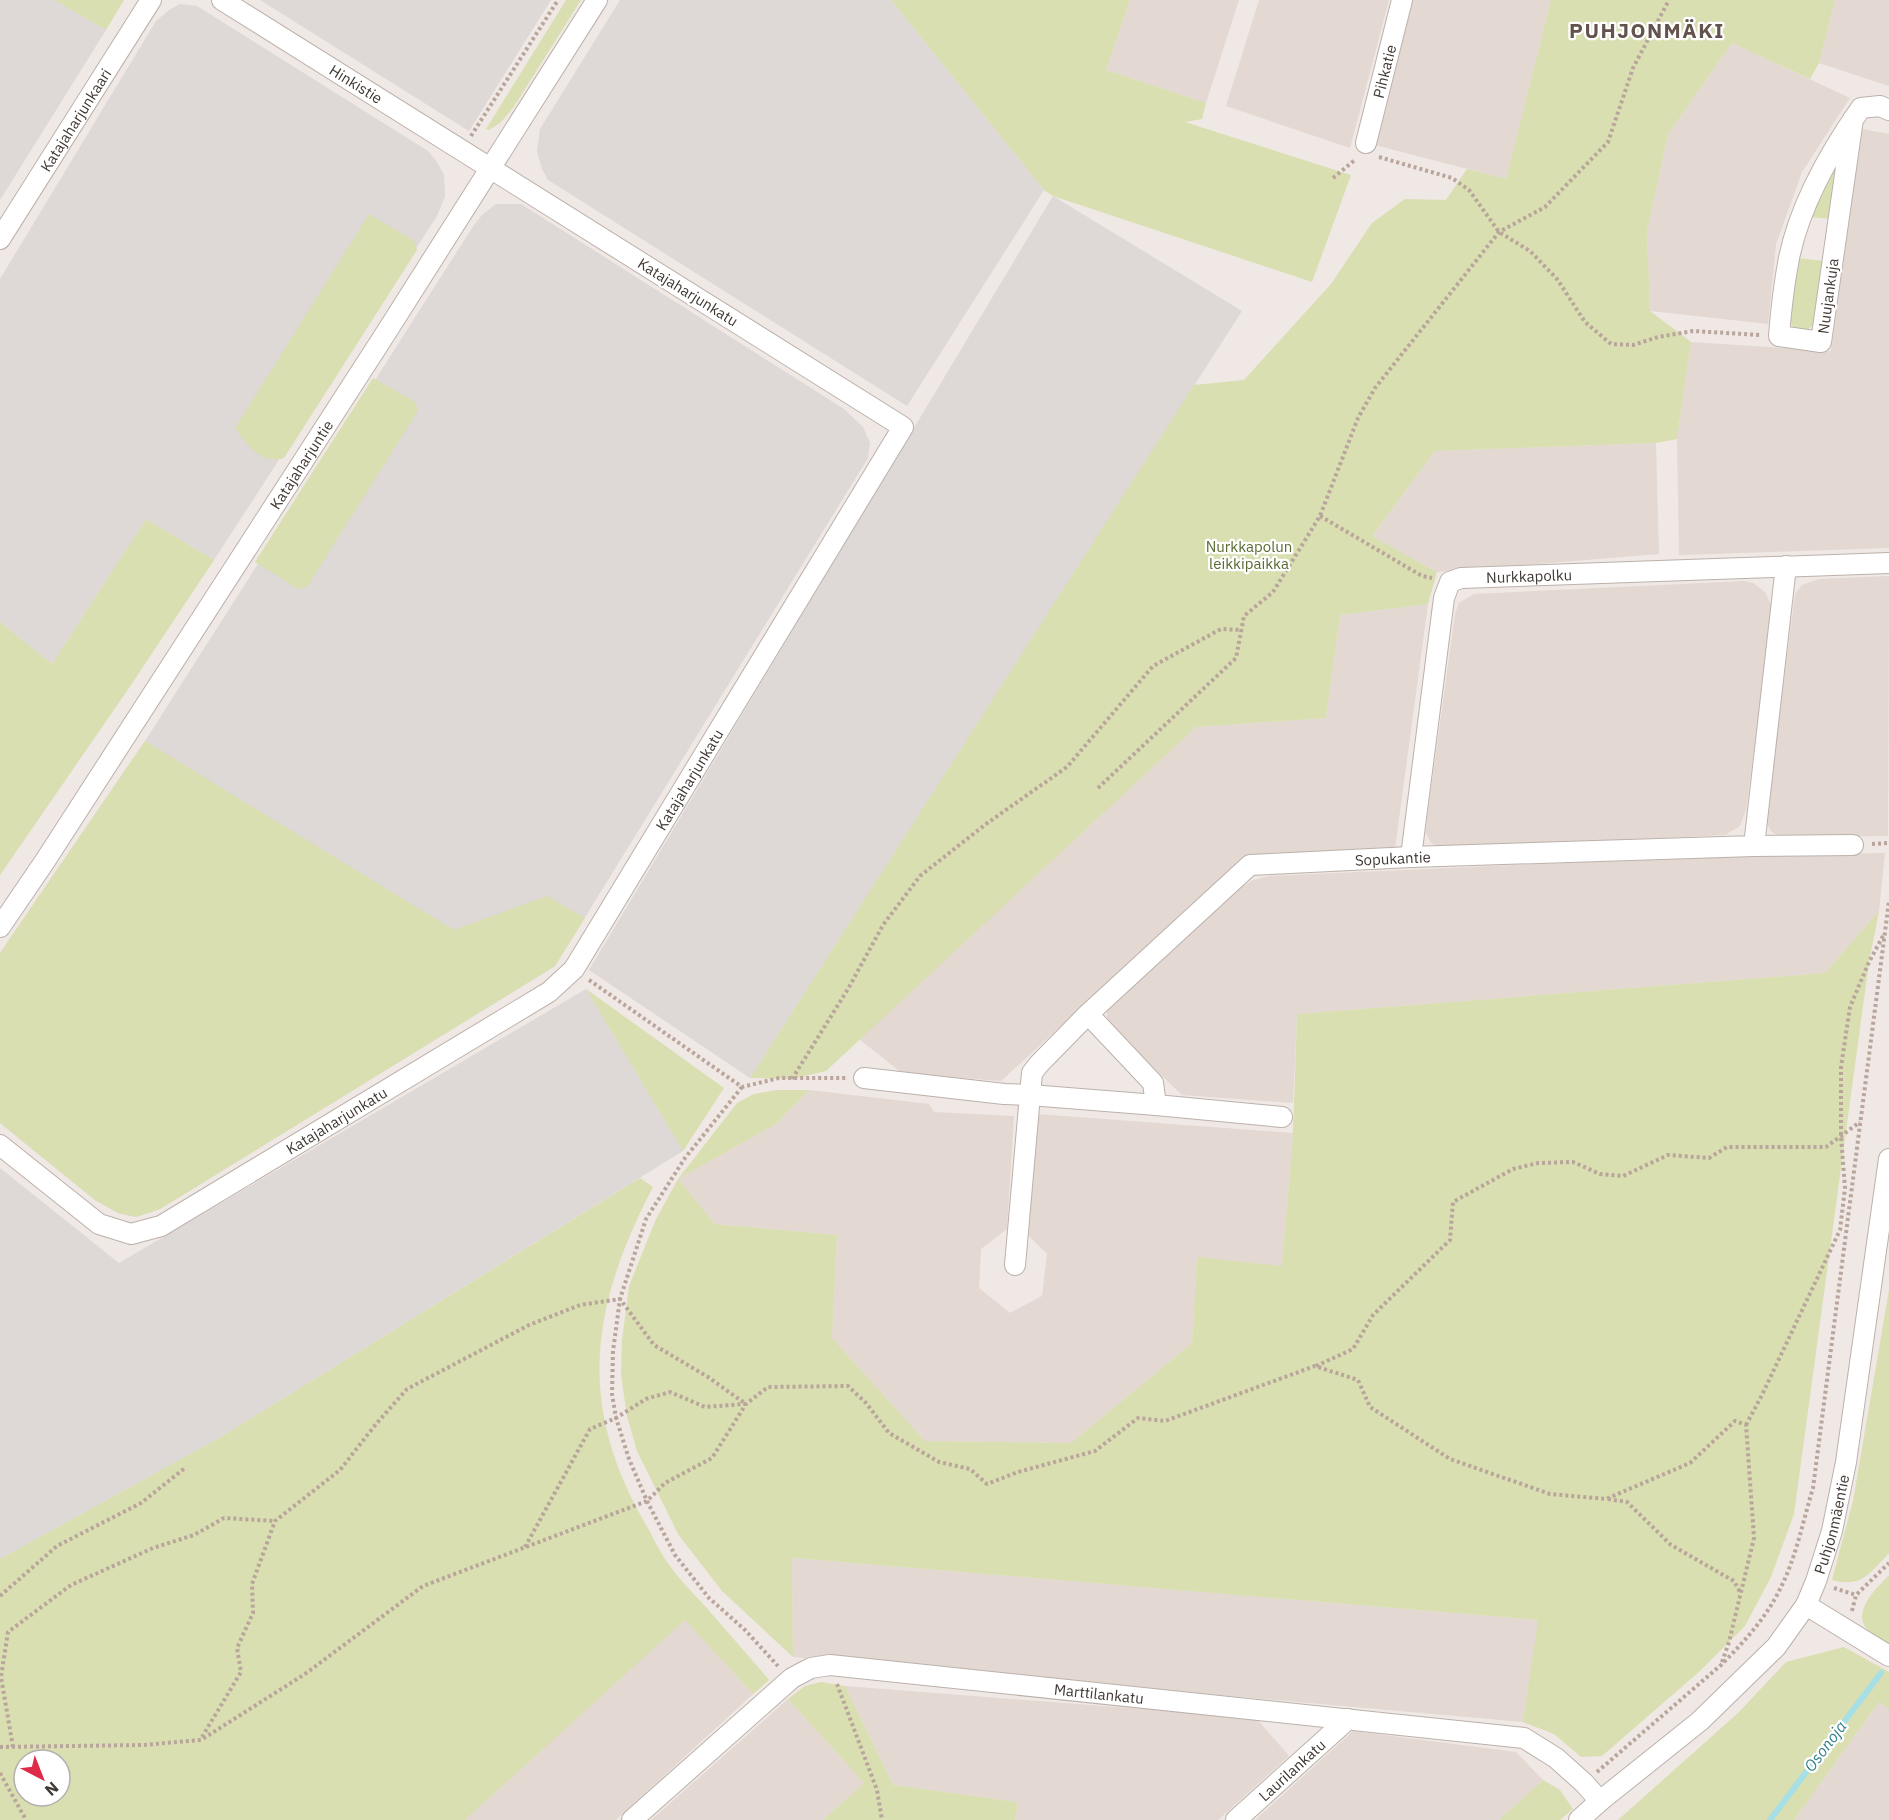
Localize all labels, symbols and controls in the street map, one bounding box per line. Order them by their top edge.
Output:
district label: PUHJONMÄKI [1569,16,1725,44]
street label: Pihkatie [1368,42,1400,100]
street label: Hinkistie [326,60,386,108]
street label: Katajaharjunkaari [36,65,115,175]
street label: Katajaharjunkatu [634,254,742,330]
street label: Nuujankuja [1813,257,1843,335]
street label: Katajaharjuntie [265,416,337,513]
park label: Nurkkapolun leikkipaikka [1206,537,1292,573]
street label: Nurkkapolku [1486,565,1572,587]
street label: Katajaharjunkatu [651,725,727,834]
street label: Sopukantie [1354,847,1431,869]
street label: Katajaharjunkatu [282,1082,390,1158]
street label: Puhjonmäentie [1809,1473,1853,1576]
street label: Marttilankatu [1053,1679,1145,1707]
water label: Osonoja [1799,1717,1851,1775]
street label: Laurilankatu [1254,1735,1329,1805]
north arrow [12,1748,72,1808]
text: N [41,1778,63,1800]

